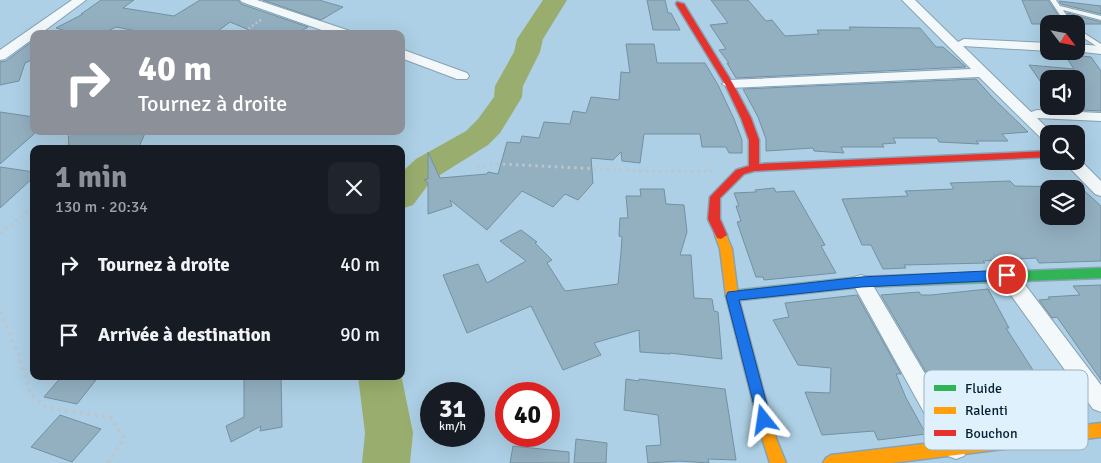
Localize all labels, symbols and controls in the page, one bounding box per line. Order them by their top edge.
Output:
north arrow [1040,15,1085,60]
map controls [1040,15,1085,225]
text: 40 m [138,47,212,90]
icon: right [55,50,120,115]
button: sound [1040,70,1085,115]
text: Tournez à droite [138,90,287,117]
button: search [1040,125,1085,170]
text: 1 min [55,159,127,196]
button: close [328,162,380,214]
button: layers [1040,180,1085,225]
text: 130 m · 20:34 [55,197,148,217]
icon: right [55,251,83,279]
text: Tournez à droite [98,253,230,277]
text: 40 m [340,253,380,277]
pin [986,254,1028,296]
icon: arrive [993,261,1021,289]
icon: arrive [55,321,83,349]
text: Arrivée à destination [98,323,271,347]
text: 90 m [340,323,380,347]
legend [924,370,1088,450]
text: Fluide [965,380,1002,397]
speed limit sign: 40 [495,382,560,447]
text: 31 [439,393,466,424]
position arrow [737,393,789,445]
text: Ralenti [965,402,1008,419]
text: km/h [439,419,466,434]
text: Bouchon [965,425,1018,442]

